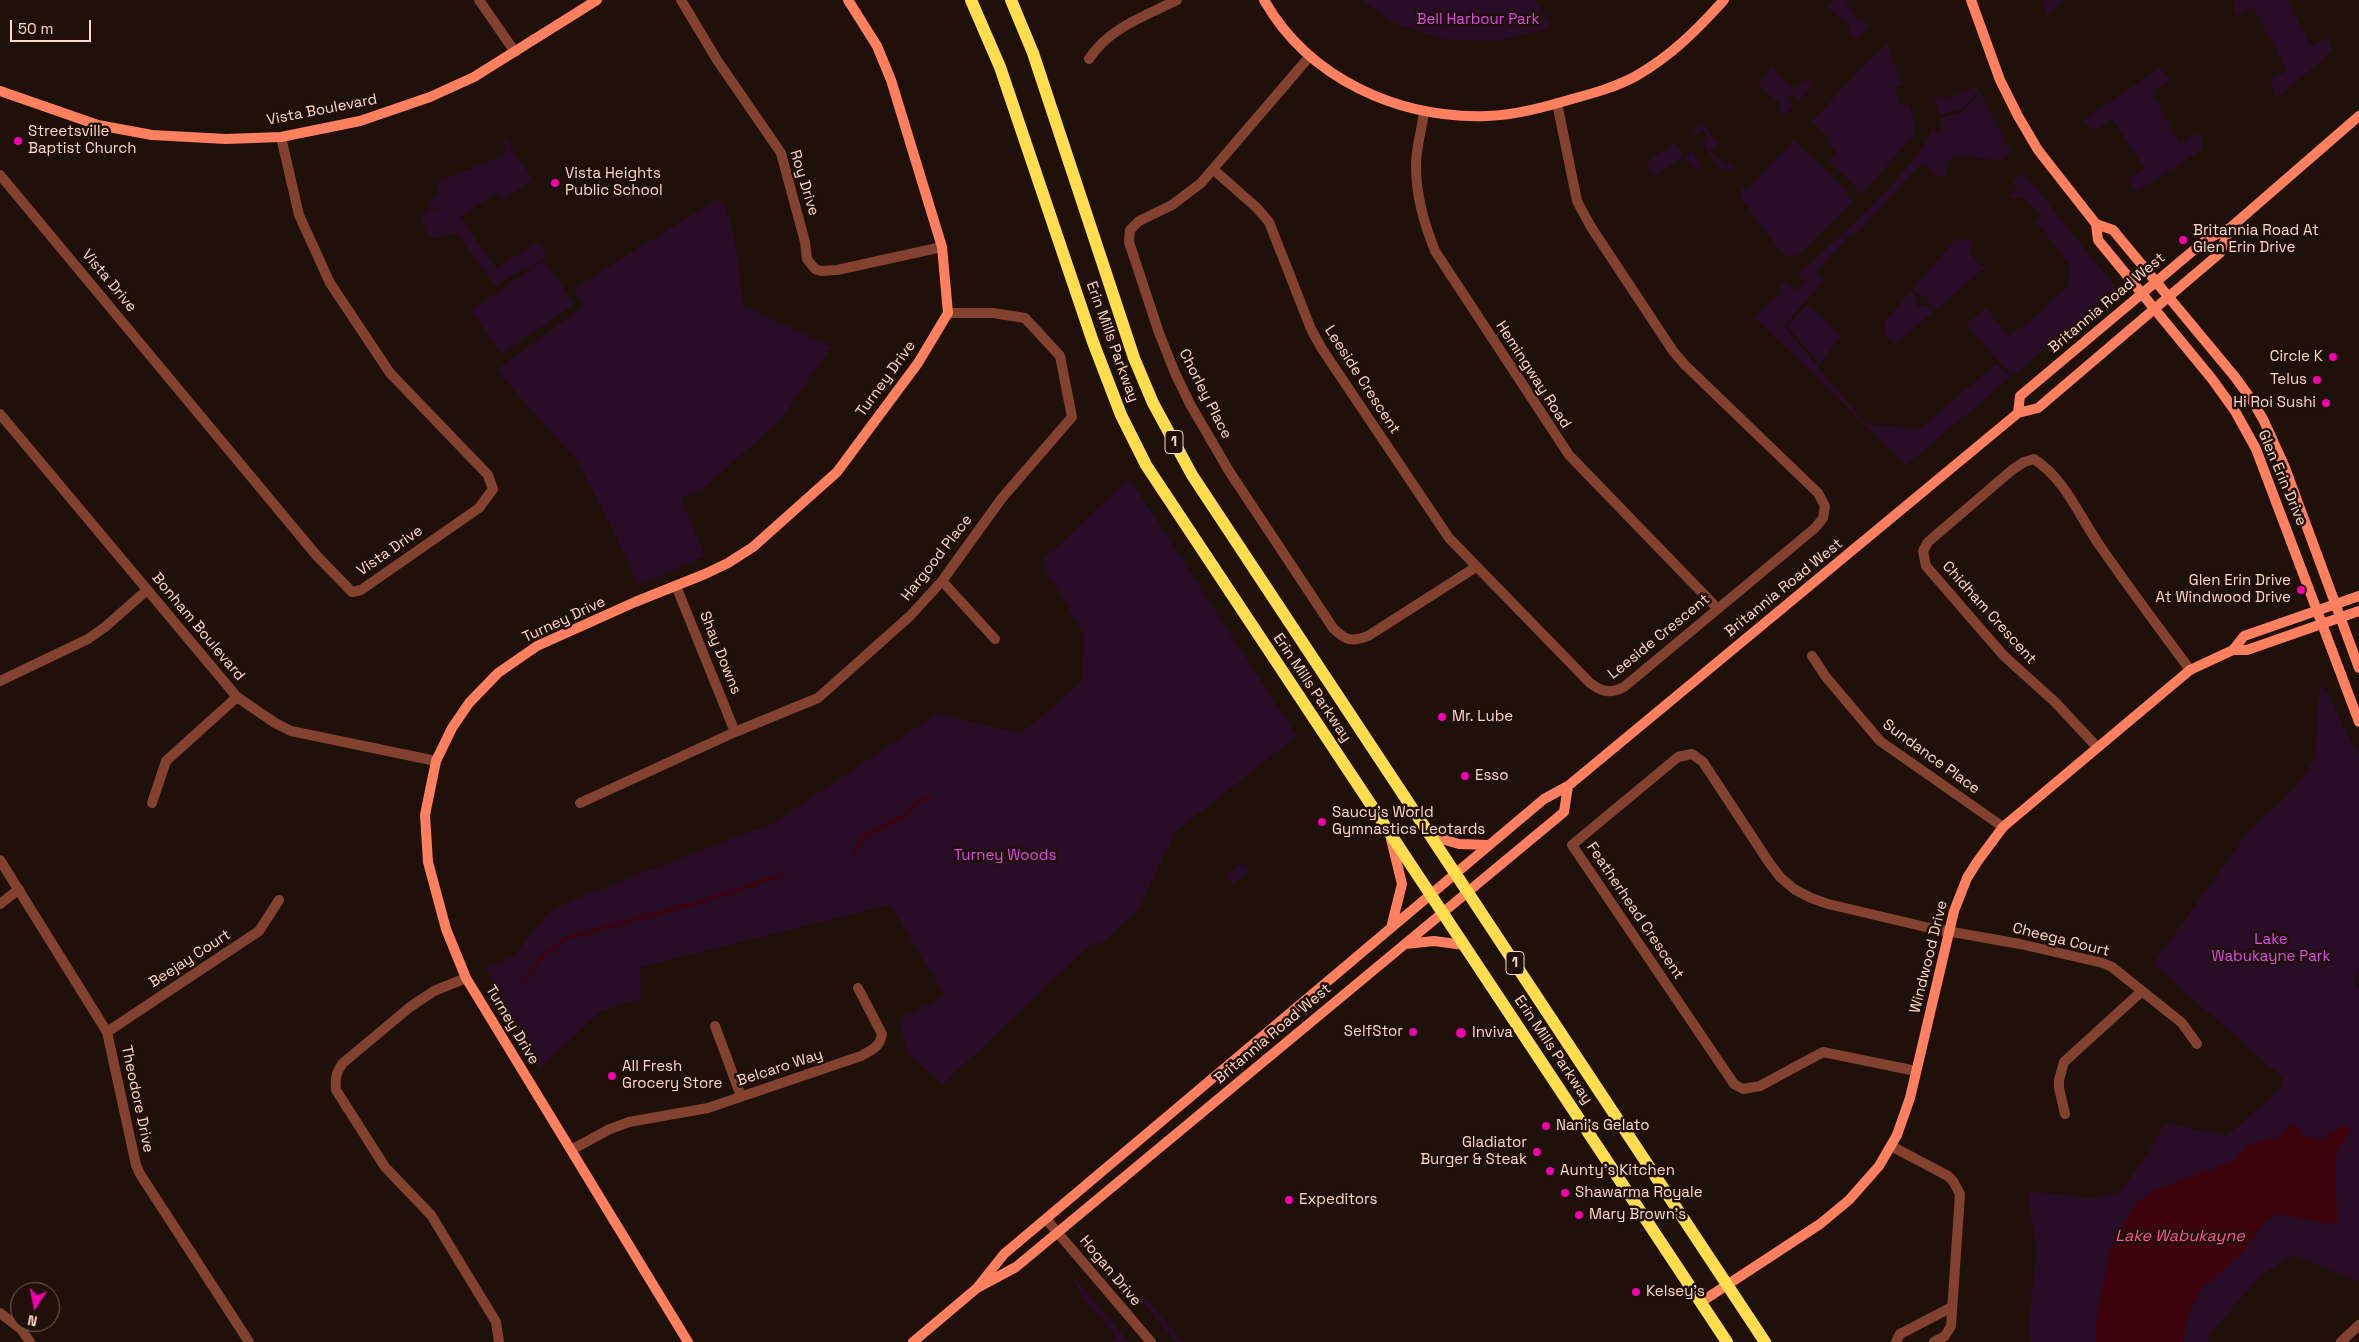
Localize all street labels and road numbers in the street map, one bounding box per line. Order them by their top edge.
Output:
street label: Vista Boulevard [265,90,379,130]
street label: Roy Drive [785,148,823,218]
street label: Vista Drive [78,246,140,316]
street label: Britannia Road West [2045,249,2169,357]
street label: Erin Mills Parkway [1082,279,1142,405]
street label: Hemingway Road [1492,318,1574,432]
street label: Leeside Crescent [1320,323,1404,437]
street label: Turney Drive [852,337,920,421]
street label: Chorley Place [1175,346,1235,442]
street label: Glen Erin Drive [2254,427,2310,529]
road number: 1 [1165,431,1183,454]
street label: Hargood Place [898,511,976,605]
street label: Vista Drive [354,522,426,580]
street label: Britannia Road West [1721,535,1847,641]
street label: Chidham Crescent [1938,558,2040,668]
street label: Bonham Boulevard [148,569,248,685]
street label: Leeside Crescent [1605,591,1713,683]
street label: Turney Drive [520,593,608,647]
street label: Shay Downs [695,609,745,697]
street label: Erin Mills Parkway [1269,630,1355,746]
street label: Sundance Place [1879,716,1983,798]
street label: Featherhead Crescent [1582,839,1688,983]
street label: Windwood Drive [1906,899,1952,1015]
street label: Cheega Court [2011,919,2111,961]
street label: Beejay Court [146,926,234,992]
road number: 1 [1506,951,1524,974]
street label: Britannia Road West [1211,980,1335,1088]
street label: Turney Drive [481,982,543,1068]
street label: Erin Mills Parkway [1510,992,1596,1108]
street label: Theodore Drive [117,1044,157,1154]
street label: Belcaro Way [735,1046,825,1090]
street label: Hogan Drive [1075,1232,1145,1310]

